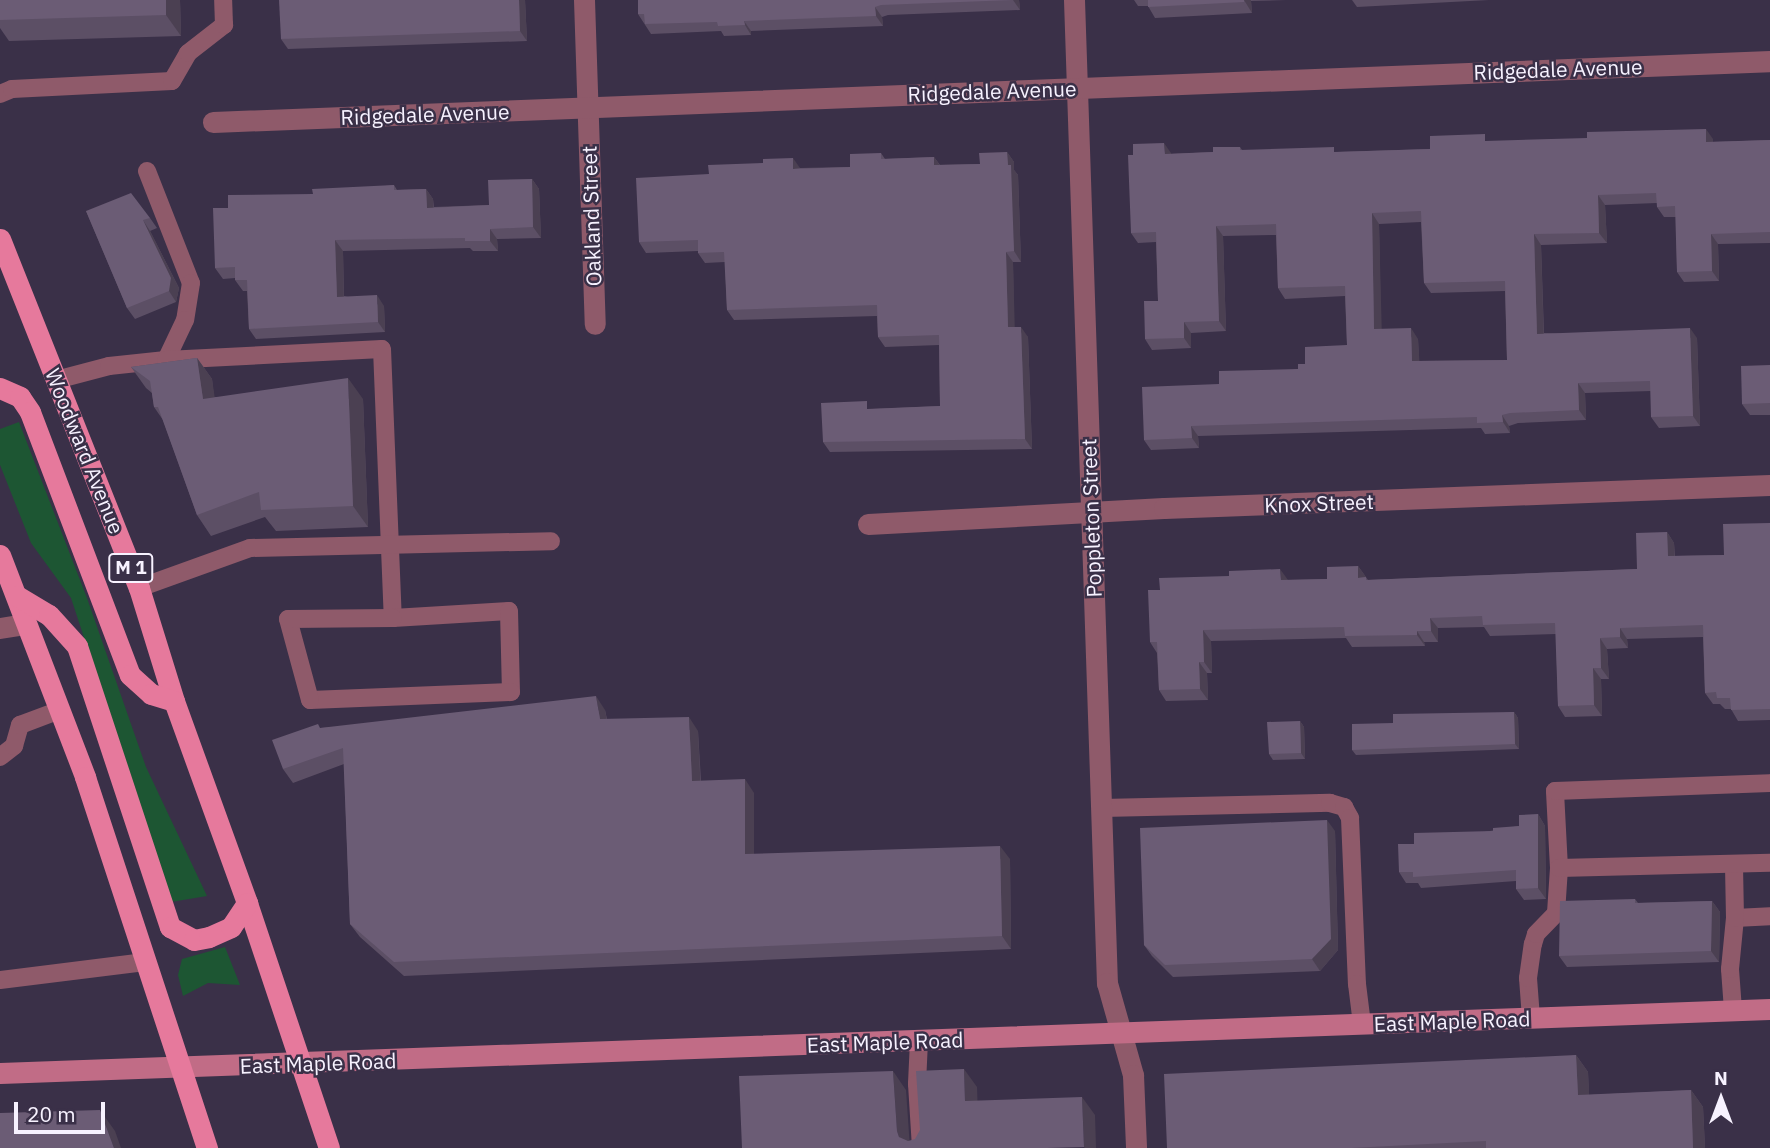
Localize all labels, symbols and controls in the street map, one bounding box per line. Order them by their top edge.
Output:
street label: Ridgedale Avenue [1473,53,1643,85]
street label: Ridgedale Avenue [907,75,1077,107]
street label: Ridgedale Avenue [340,98,510,130]
street label: Oakland Street [576,145,606,287]
street label: Woodward Avenue [40,365,130,537]
street label: Poppleton Street [1076,438,1106,598]
street label: Knox Street [1264,488,1374,518]
road number: M 1 [108,552,154,583]
street label: East Maple Road [1373,1006,1531,1036]
street label: East Maple Road [806,1027,964,1057]
street label: East Maple Road [239,1048,397,1078]
north arrow [1686,1064,1756,1134]
text: N [1714,1066,1728,1090]
scale bar [18,1088,108,1132]
text: 20 m [27,1100,76,1128]

